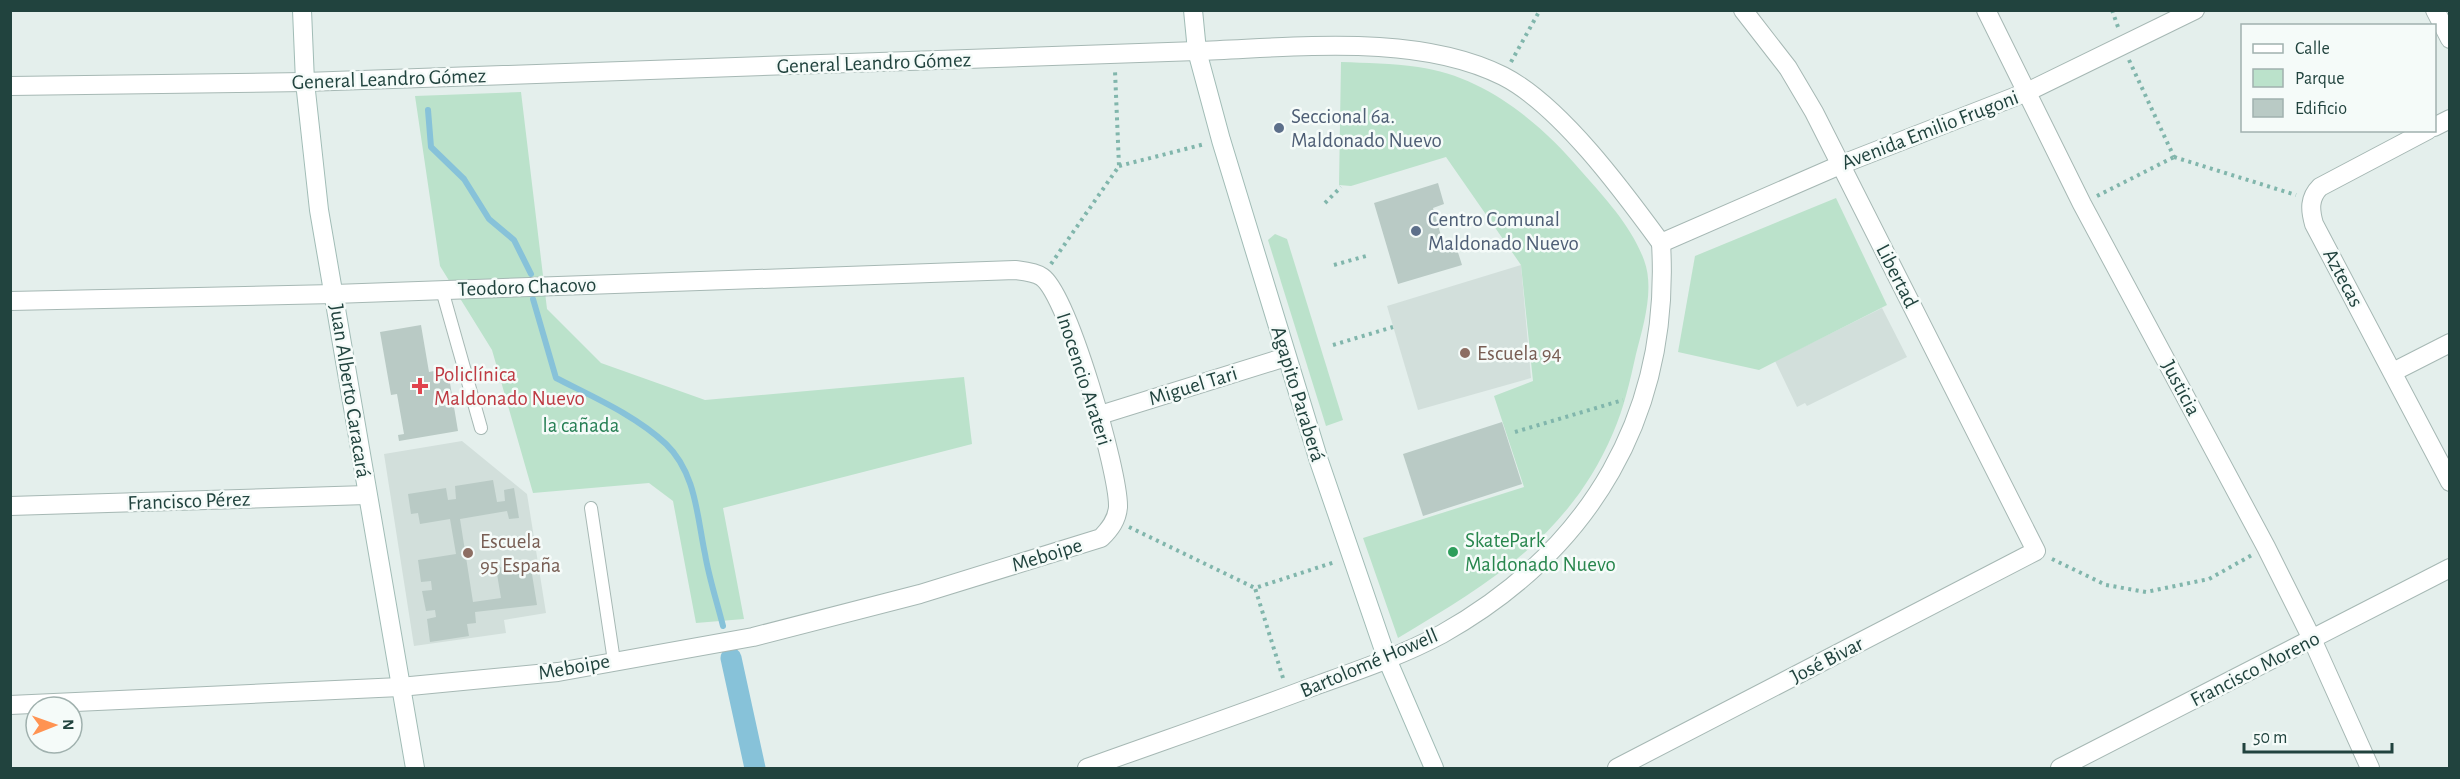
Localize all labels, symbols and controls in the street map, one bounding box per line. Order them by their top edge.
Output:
legend [2241,24,2436,132]
text: Calle [2295,40,2330,58]
street label: General Leandro Gómez [776,49,972,77]
street label: General Leandro Gómez [291,65,487,93]
text: Parque [2295,70,2344,88]
street label: Avenida Emilio Frugoni [1839,87,2021,173]
text: Edificio [2295,100,2347,118]
place label: Seccional 6a. Maldonado Nuevo [1291,106,1442,151]
marker: Seccional 6a. Maldonado Nuevo [1272,121,1286,135]
place label: Centro Comunal Maldonado Nuevo [1428,209,1579,254]
marker: Centro Comunal Maldonado Nuevo [1409,224,1423,238]
street label: Libertad [1872,241,1922,311]
street label: Aztecas [2319,246,2367,310]
street label: Teodoro Chacovo [457,274,597,300]
street label: Juan Alberto Caracará [326,303,374,480]
street label: Inocencio Arateri [1053,310,1115,448]
street label: Agapito Paraberá [1267,324,1329,465]
place label: Escuela 94 [1477,343,1562,364]
marker: Escuela 94 [1458,346,1472,360]
street label: Justicia [2158,357,2204,419]
street label: Miguel Tari [1146,363,1240,409]
place label: Policlínica Maldonado Nuevo [434,364,585,409]
marker: Policlínica Maldonado Nuevo [411,377,429,395]
park label: la cañada [543,415,620,436]
street label: Francisco Pérez [127,488,251,514]
place label: SkatePark Maldonado Nuevo [1465,530,1616,575]
place label: Escuela 95 España [480,531,561,576]
street label: Meboipe [1009,534,1085,576]
marker: SkatePark Maldonado Nuevo [1446,545,1460,559]
marker: Escuela 95 España [461,546,475,560]
street label: Bartolomé Howell [1297,625,1441,701]
street label: Francisco Moreno [2187,627,2323,711]
street label: José Bivar [1787,633,1867,687]
street label: Meboipe [537,650,611,684]
north arrow [24,695,84,755]
scale bar [2244,716,2392,754]
text: N [60,719,76,730]
text: 50 m [2253,729,2287,747]

